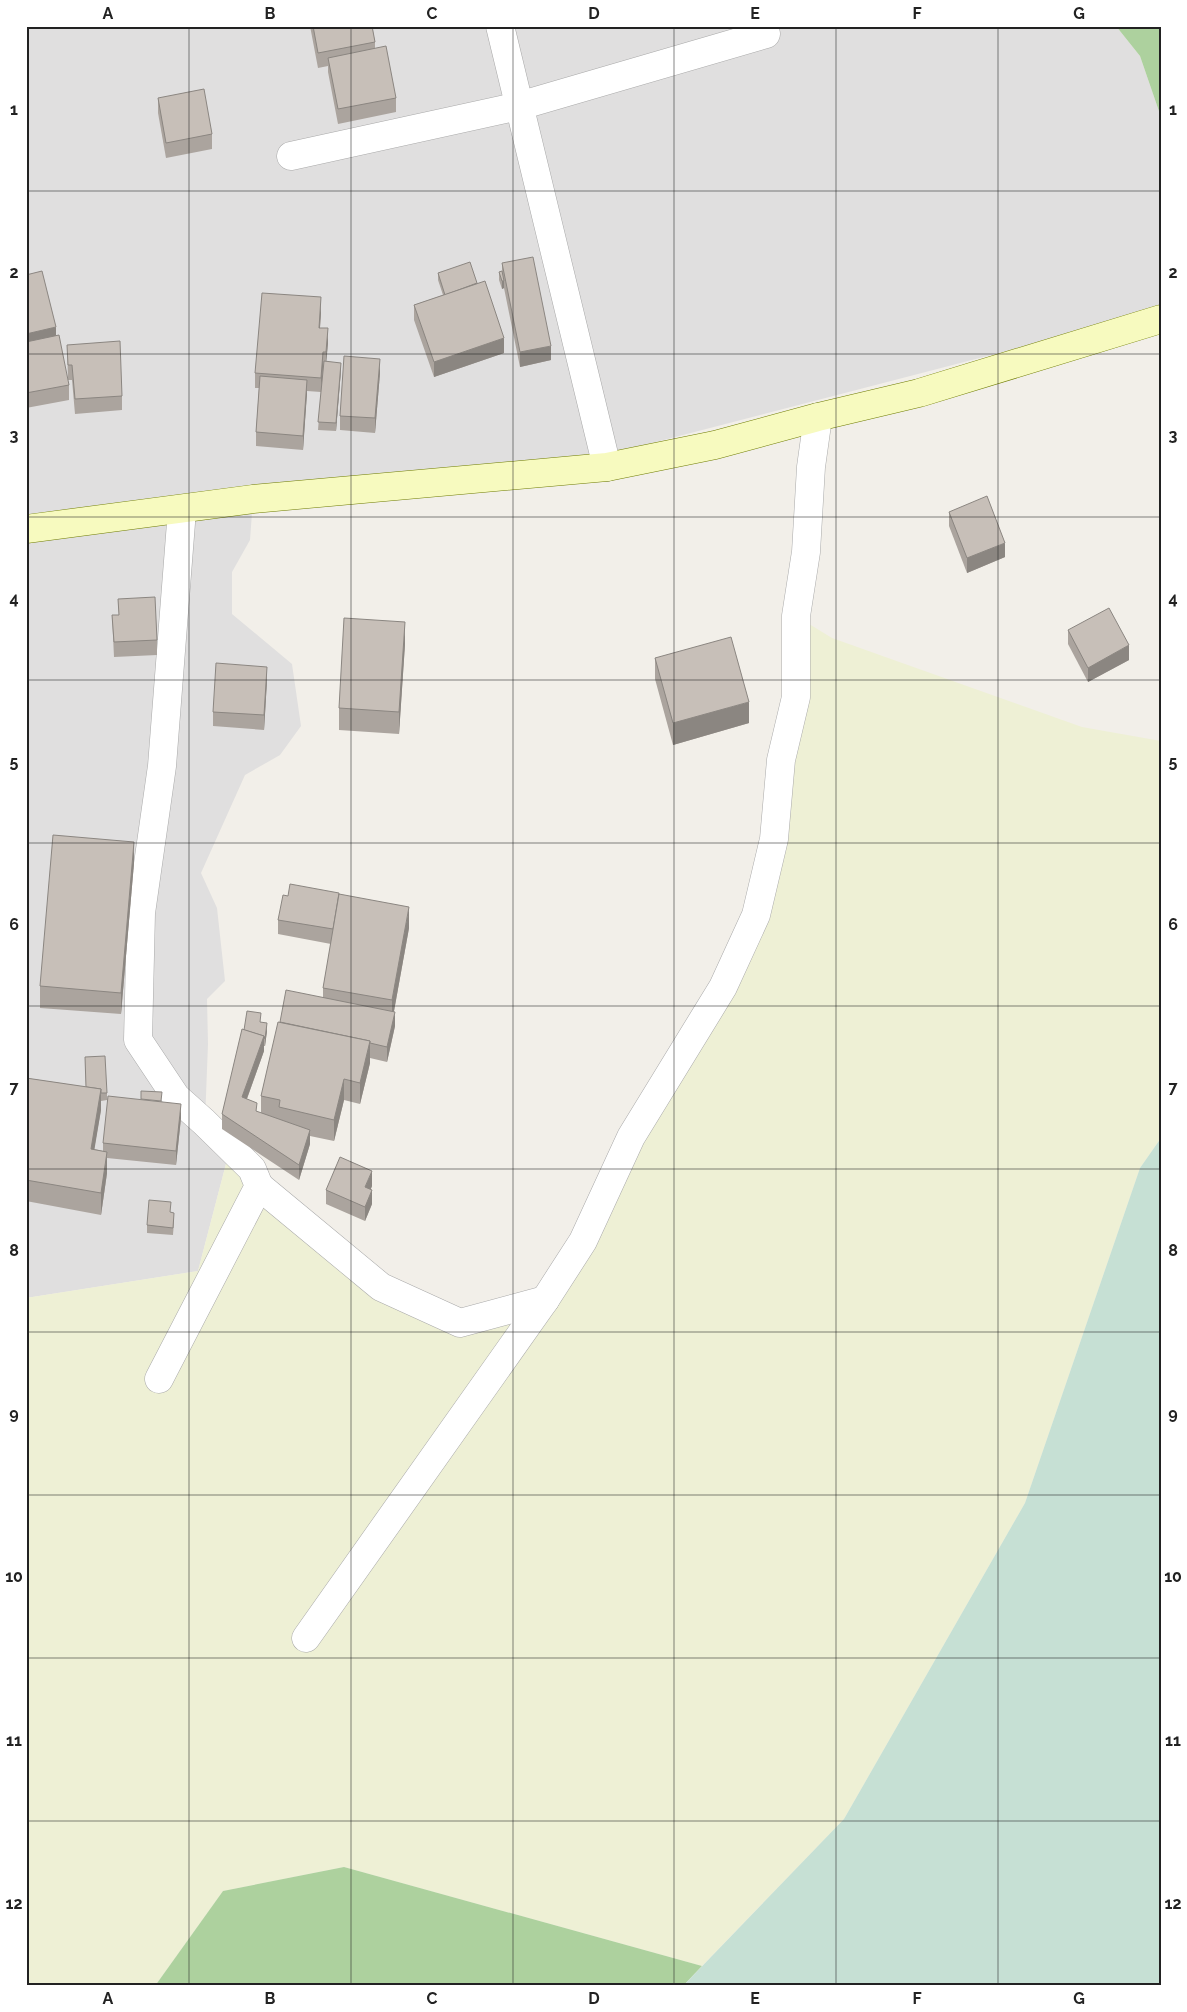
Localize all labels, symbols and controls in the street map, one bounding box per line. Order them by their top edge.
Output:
text: A [103,4,114,23]
text: B [265,4,276,23]
text: C [427,4,438,23]
text: D [588,4,600,23]
text: E [750,4,760,23]
text: F [912,4,922,23]
text: G [1073,4,1085,23]
text: 1 [10,100,18,119]
text: 1 [1169,100,1177,119]
text: 2 [9,263,19,282]
text: 2 [1168,263,1178,282]
text: 3 [10,426,19,445]
text: 3 [1169,426,1178,445]
text: 4 [9,589,19,608]
text: 4 [1168,589,1178,608]
text: 5 [10,752,19,771]
text: 5 [1169,752,1178,771]
text: 6 [9,915,19,934]
text: 6 [1168,915,1178,934]
text: 7 [10,1078,19,1097]
text: 7 [1169,1078,1178,1097]
text: 8 [9,1241,19,1260]
text: 8 [1168,1241,1178,1260]
text: 9 [9,1404,19,1423]
text: 9 [1168,1404,1178,1423]
text: 10 [5,1567,23,1586]
text: 10 [1164,1567,1182,1586]
text: 11 [6,1731,22,1750]
text: 11 [1165,1731,1181,1750]
text: 12 [6,1894,22,1913]
text: 12 [1165,1894,1181,1913]
text: A [103,1989,114,2008]
text: B [265,1989,276,2008]
text: C [427,1989,438,2008]
text: D [588,1989,600,2008]
text: E [750,1989,760,2008]
text: F [912,1989,922,2008]
text: G [1073,1989,1085,2008]

